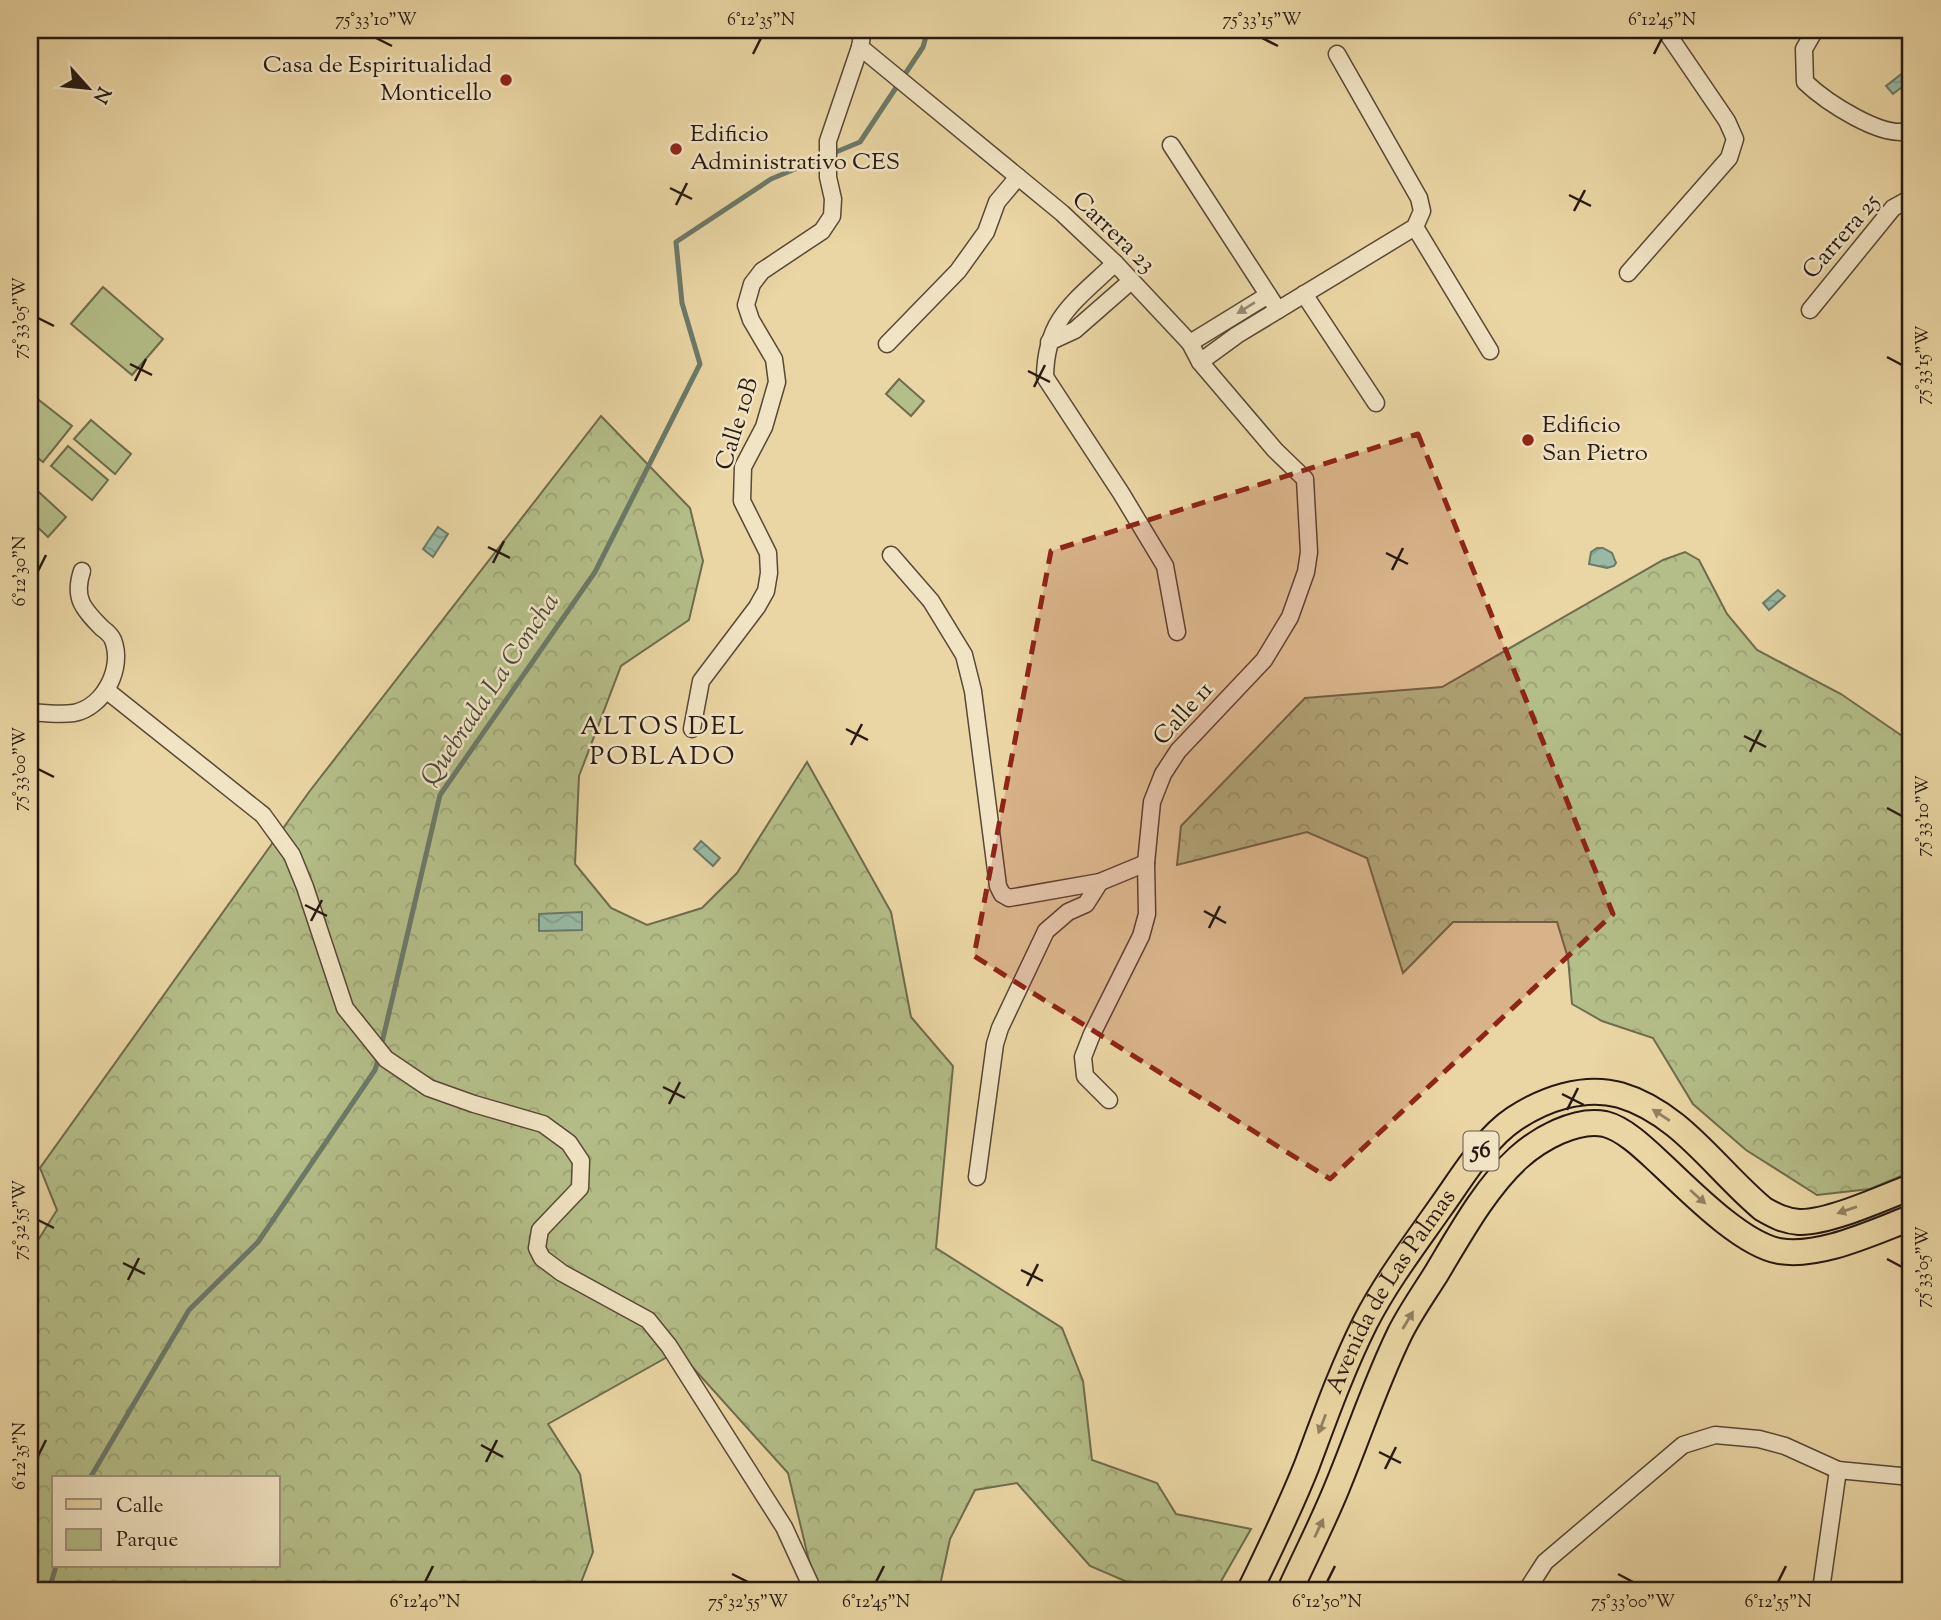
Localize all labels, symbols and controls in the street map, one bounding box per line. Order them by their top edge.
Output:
text: 75°33'10"W [335,8,417,34]
text: 6°12'35"N [727,8,795,34]
text: 75°33'15"W [1223,8,1301,34]
text: 6°12'45"N [1628,8,1696,34]
place label: Casa de Espiritualidad Monticello [263,49,492,111]
north arrow [52,52,122,122]
marker: Casa de Espiritualidad Monticello [498,72,514,88]
text: N [85,82,116,107]
place label: Edificio Administrativo CES [690,118,900,180]
marker: Edificio Administrativo CES [668,141,684,157]
street label: Carrera 23 [1063,184,1163,282]
street label: Carrera 25 [1795,187,1889,287]
text: 75°33'05"W [8,277,34,359]
one-way arrow [1237,302,1256,315]
text: 75°33'15"W [1911,326,1937,404]
street label: Calle 10B [708,373,768,475]
place label: Edificio San Pietro [1542,409,1648,471]
marker: Edificio San Pietro [1520,432,1536,448]
text: 6°12'30"N [8,536,34,606]
water label: Quebrada La Concha [413,586,569,794]
street label: Calle 11 [1146,674,1222,754]
district label: ALTOS DEL POBLADO [580,709,746,776]
text: 75°33'00"W [8,727,34,811]
text: 75°33'10"W [1911,775,1937,857]
one-way arrow [1652,1108,1670,1122]
road number: 56 [1464,1132,1498,1170]
text: 75°32'55"W [8,1180,34,1260]
street label: Avenida de Las Palmas [1318,1183,1465,1399]
one-way arrow [1689,1189,1707,1205]
one-way arrow [1836,1205,1857,1216]
text: 75°33'05"W [1911,1226,1937,1308]
one-way arrow [1402,1310,1415,1329]
one-way arrow [1317,1414,1328,1435]
text: 6°12'35"N [8,1422,34,1490]
legend [52,1476,280,1568]
text: Calle [116,1492,164,1522]
one-way arrow [1314,1518,1325,1539]
text: Parque [116,1526,178,1556]
text: 6°12'40"N [390,1590,460,1616]
text: 75°32'55"W [708,1590,788,1616]
text: 6°12'45"N [842,1590,910,1616]
text: 6°12'50"N [1292,1590,1362,1616]
text: 75°33'00"W [1591,1590,1675,1616]
text: 6°12'55"N [1744,1590,1812,1616]

